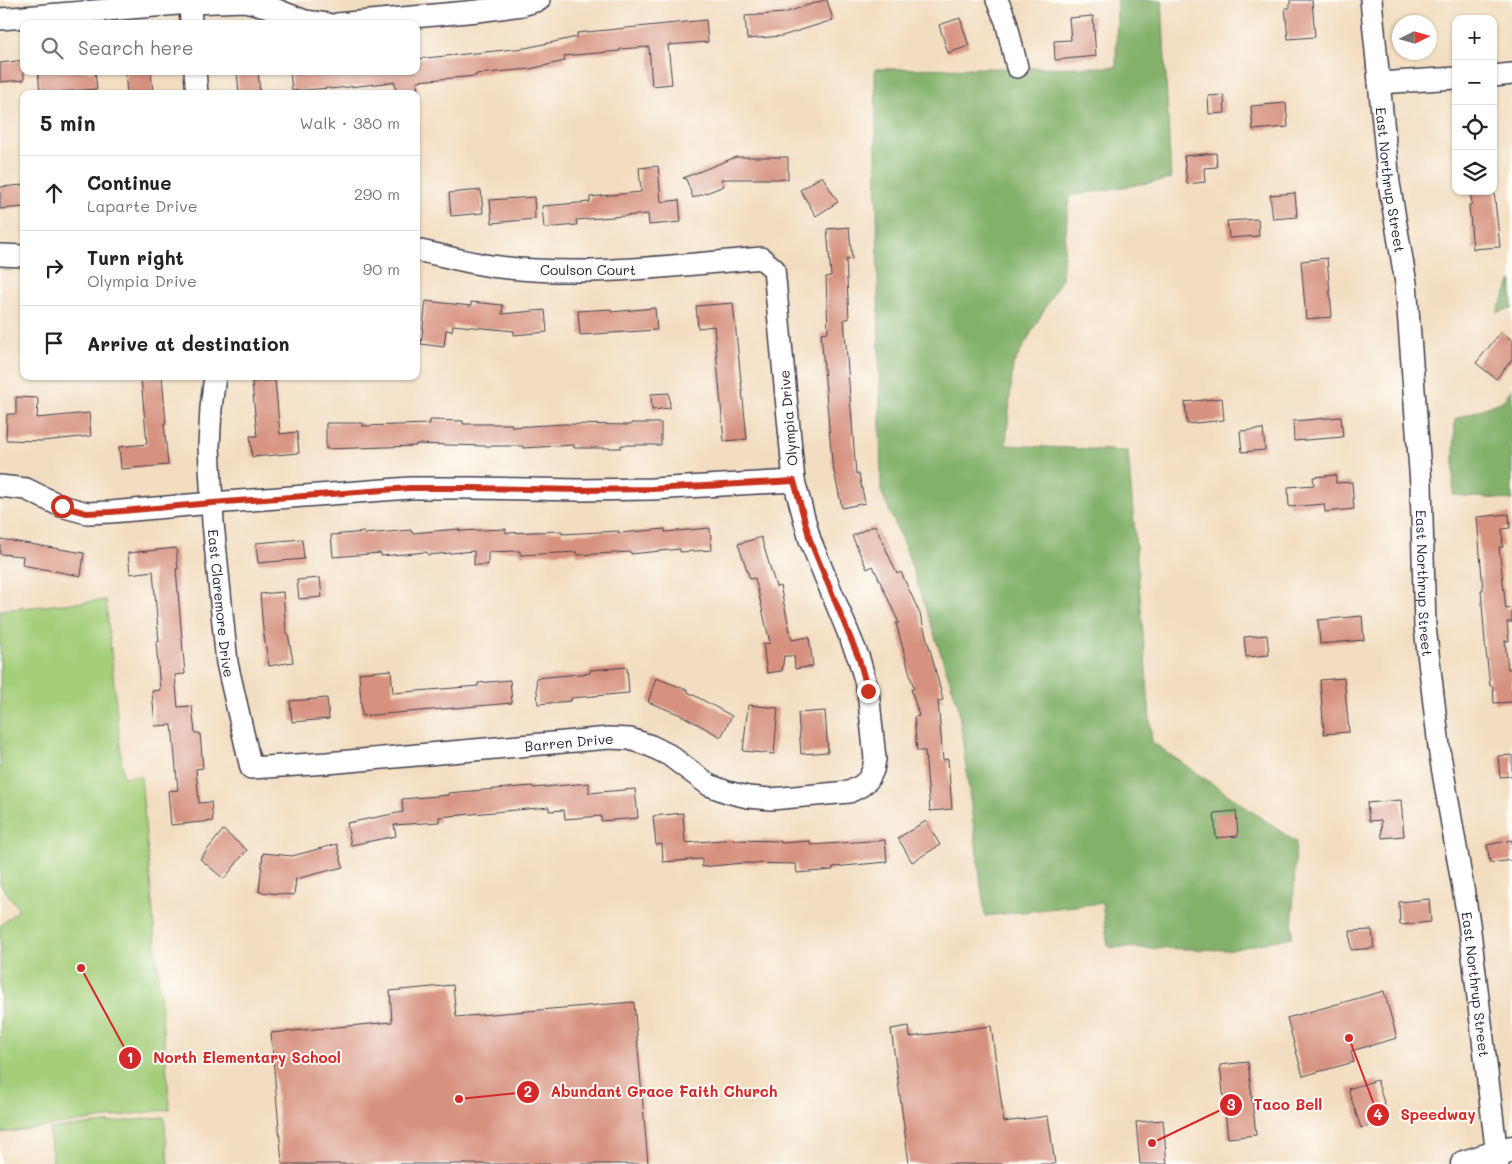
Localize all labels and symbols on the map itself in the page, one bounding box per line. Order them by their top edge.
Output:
north arrow [1392,15,1437,60]
street label: East Northrup Street [1372,106,1410,254]
street label: Coulson Court [540,260,636,279]
street label: Olympia Drive [774,369,802,467]
route start [51,495,74,518]
street label: East Northrup Street [1412,510,1438,657]
street label: East Claremore Drive [204,528,239,679]
route end [857,680,880,703]
street label: Barren Drive [524,728,614,755]
street label: East Northrup Street [1458,910,1495,1058]
callout: North Elementary School [118,1043,351,1073]
text: 1 [127,1047,133,1067]
text: North Elementary School [153,1047,341,1067]
callout: Abundant Grace Faith Church [516,1077,788,1107]
text: 2 [524,1081,532,1101]
text: Abundant Grace Faith Church [550,1081,778,1101]
callout: Taco Bell [1219,1090,1332,1120]
text: 3 [1226,1094,1236,1114]
text: Taco Bell [1254,1094,1322,1114]
callout: Speedway [1366,1100,1486,1130]
text: 4 [1373,1104,1383,1124]
text: Speedway [1400,1104,1476,1124]

